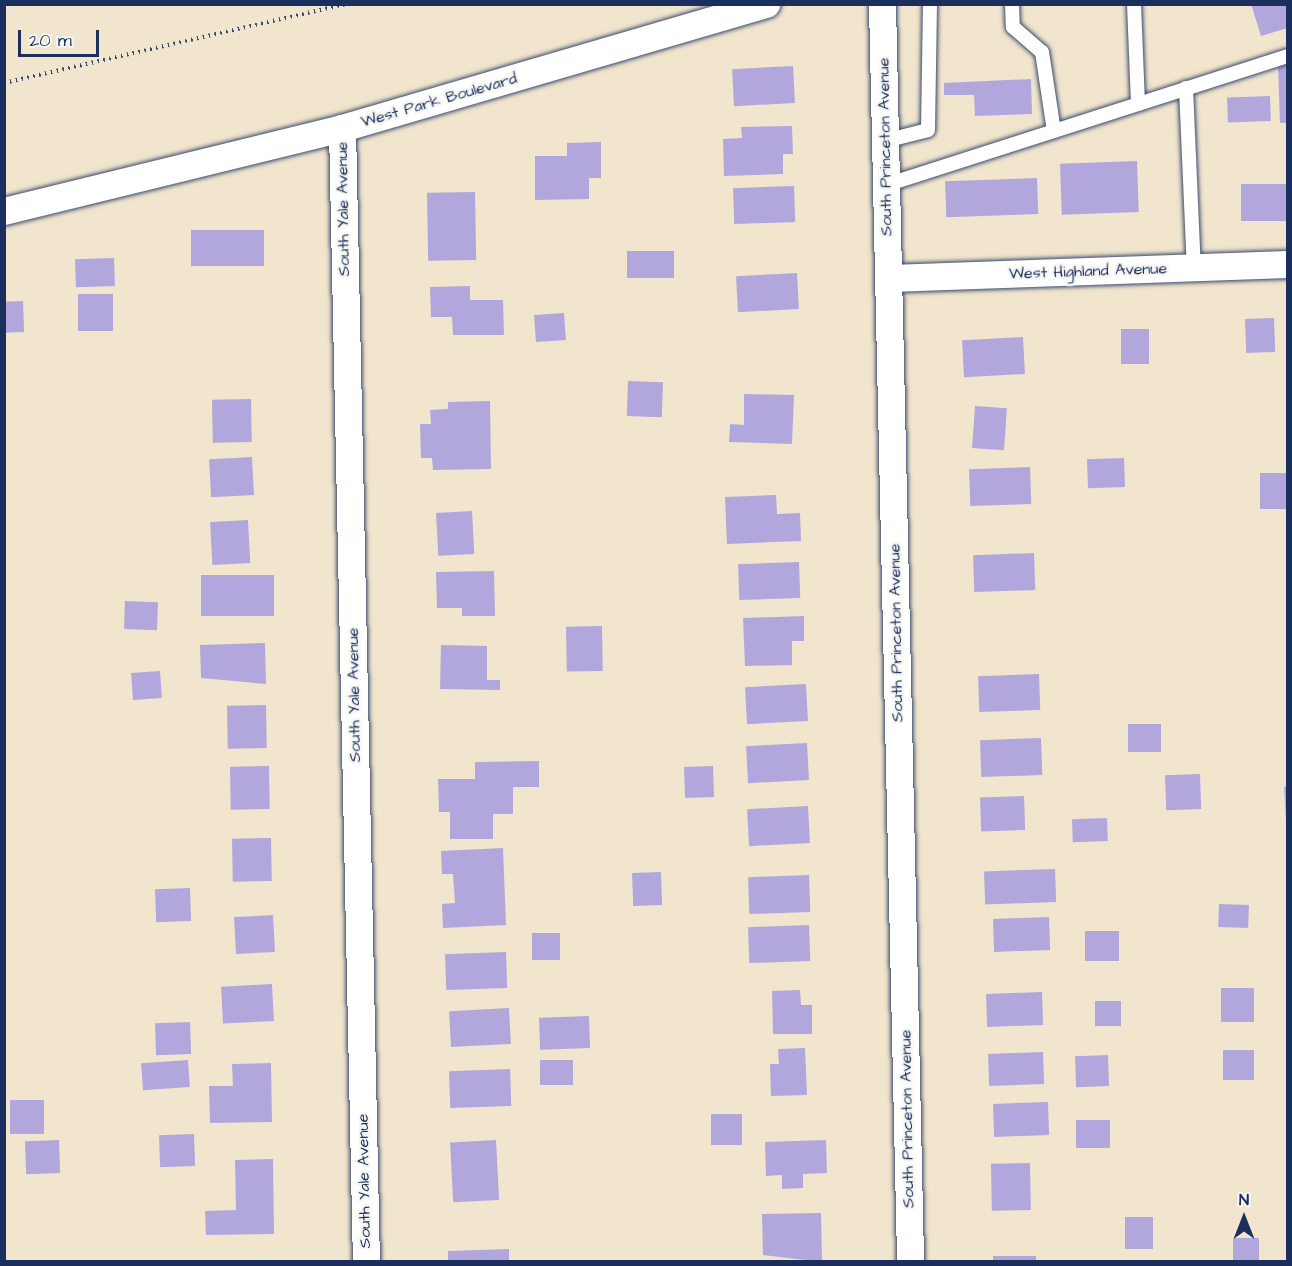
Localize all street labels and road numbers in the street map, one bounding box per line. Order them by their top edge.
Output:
street label: South Princeton Avenue [874,58,896,236]
street label: West Park Boulevard [359,69,519,131]
street label: South Yale Avenue [332,142,354,276]
street label: West Highland Avenue [1009,259,1167,283]
street label: South Princeton Avenue [885,544,907,722]
street label: South Yale Avenue [343,628,365,762]
street label: South Princeton Avenue [896,1030,918,1208]
street label: South Yale Avenue [353,1114,375,1248]

